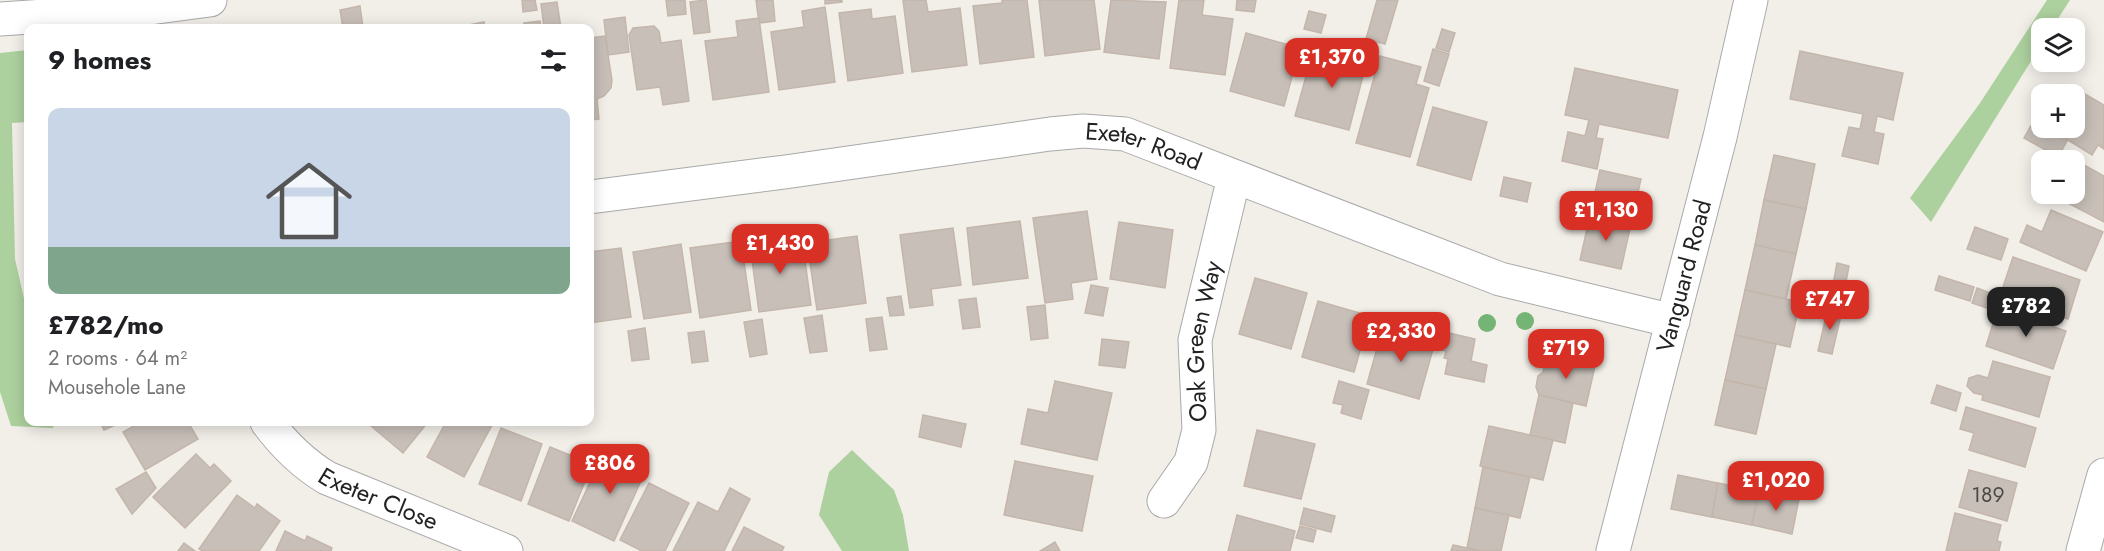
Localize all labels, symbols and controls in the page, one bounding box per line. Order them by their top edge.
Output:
map controls [2031,18,2085,204]
button: layers [2031,18,2085,72]
pin: £1,370 [1283,38,1381,89]
text: 9 homes [48,41,151,79]
text: £1,370 [1299,43,1365,72]
icon: filters [537,44,570,77]
button: + [2031,84,2085,138]
street label: Exeter Road [1084,113,1207,179]
icon: home [255,147,363,255]
button: − [2031,150,2085,204]
pin: £1,130 [1557,191,1655,242]
text: £1,130 [1574,196,1638,225]
street label: Vanguard Road [1647,196,1720,356]
pin: £1,430 [731,224,829,275]
text: £1,430 [746,229,814,258]
street label: Oak Green Way [1177,257,1230,423]
pin: £747 [1794,280,1866,331]
text: £747 [1805,285,1855,314]
pin: £782 [1990,287,2062,338]
text: £782 [2001,292,2051,321]
text: £782/mo [48,306,164,344]
pin: £2,330 [1352,312,1450,363]
text: £2,330 [1366,317,1436,346]
pin: £719 [1530,329,1602,380]
text: £719 [1542,334,1590,363]
text: 2 rooms · 64 m² [48,344,187,373]
text: Mousehole Lane [48,373,186,402]
pin: £806 [574,444,646,495]
text: £806 [584,449,636,478]
street label: Exeter Close [312,459,443,538]
pin: £1,020 [1727,461,1825,512]
text: £1,020 [1742,466,1810,495]
house number: 189 [1971,480,2005,510]

